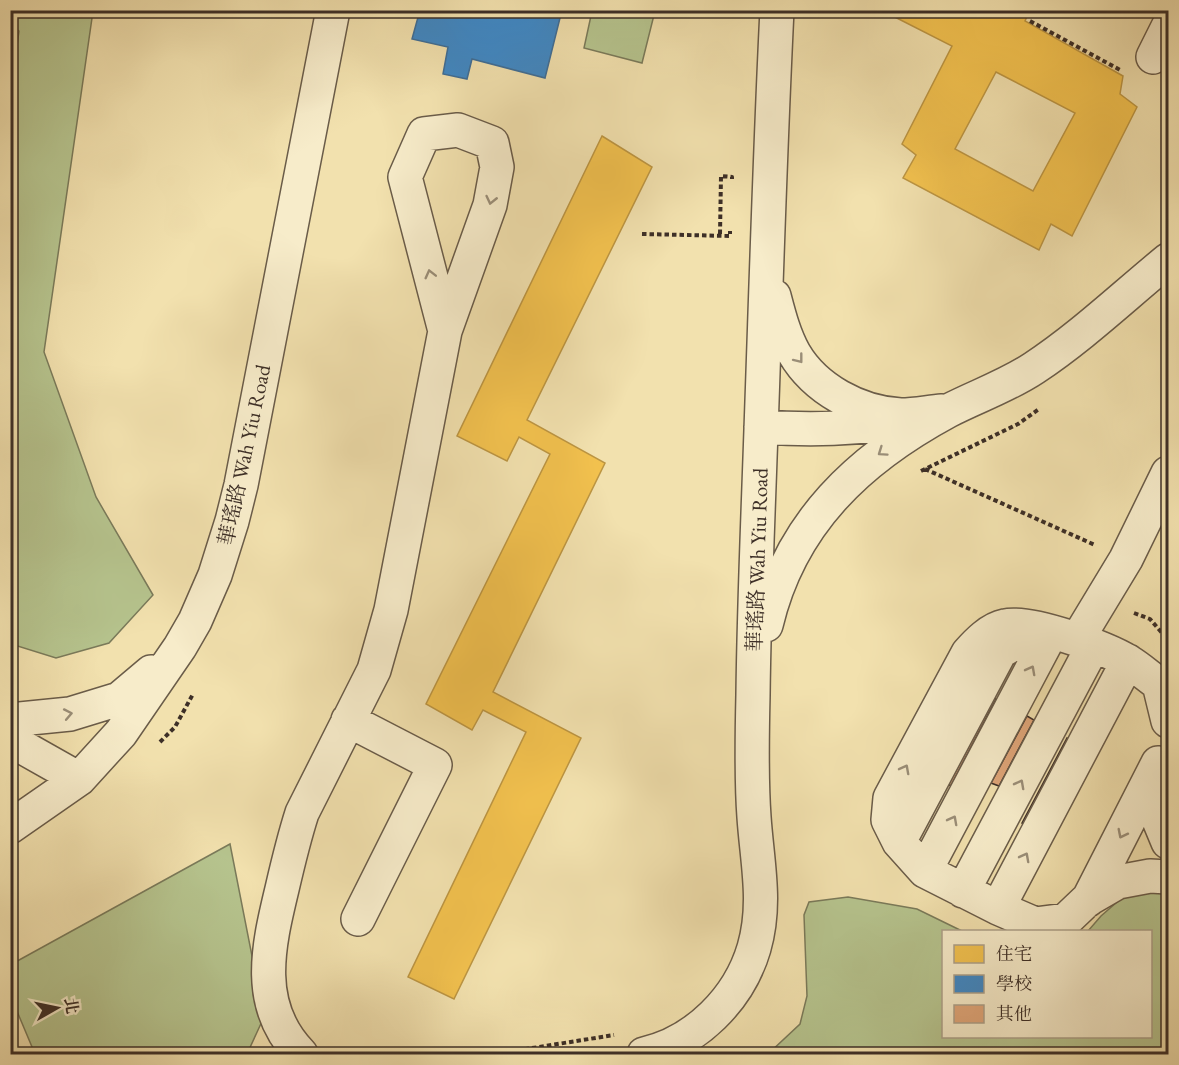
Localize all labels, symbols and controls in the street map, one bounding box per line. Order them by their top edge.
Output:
one-way arrow [485,195,498,205]
one-way arrow [425,269,438,279]
one-way arrow [792,353,803,364]
street label: 華瑤路 Wah Yiu Road [212,362,276,548]
one-way arrow [878,445,889,456]
street label: 華瑤路 Wah Yiu Road [740,467,774,653]
one-way arrow [1024,666,1035,676]
one-way arrow [63,708,73,721]
one-way arrow [898,765,909,776]
one-way arrow [1013,780,1024,790]
one-way arrow [945,815,957,826]
one-way arrow [1118,827,1129,838]
one-way arrow [1018,852,1029,863]
legend [942,930,1152,1038]
text: 住宅 [996,942,1032,965]
text: 學校 [996,972,1032,995]
north arrow [27,978,87,1038]
text: 北 [60,996,83,1015]
text: 其他 [996,1002,1032,1025]

